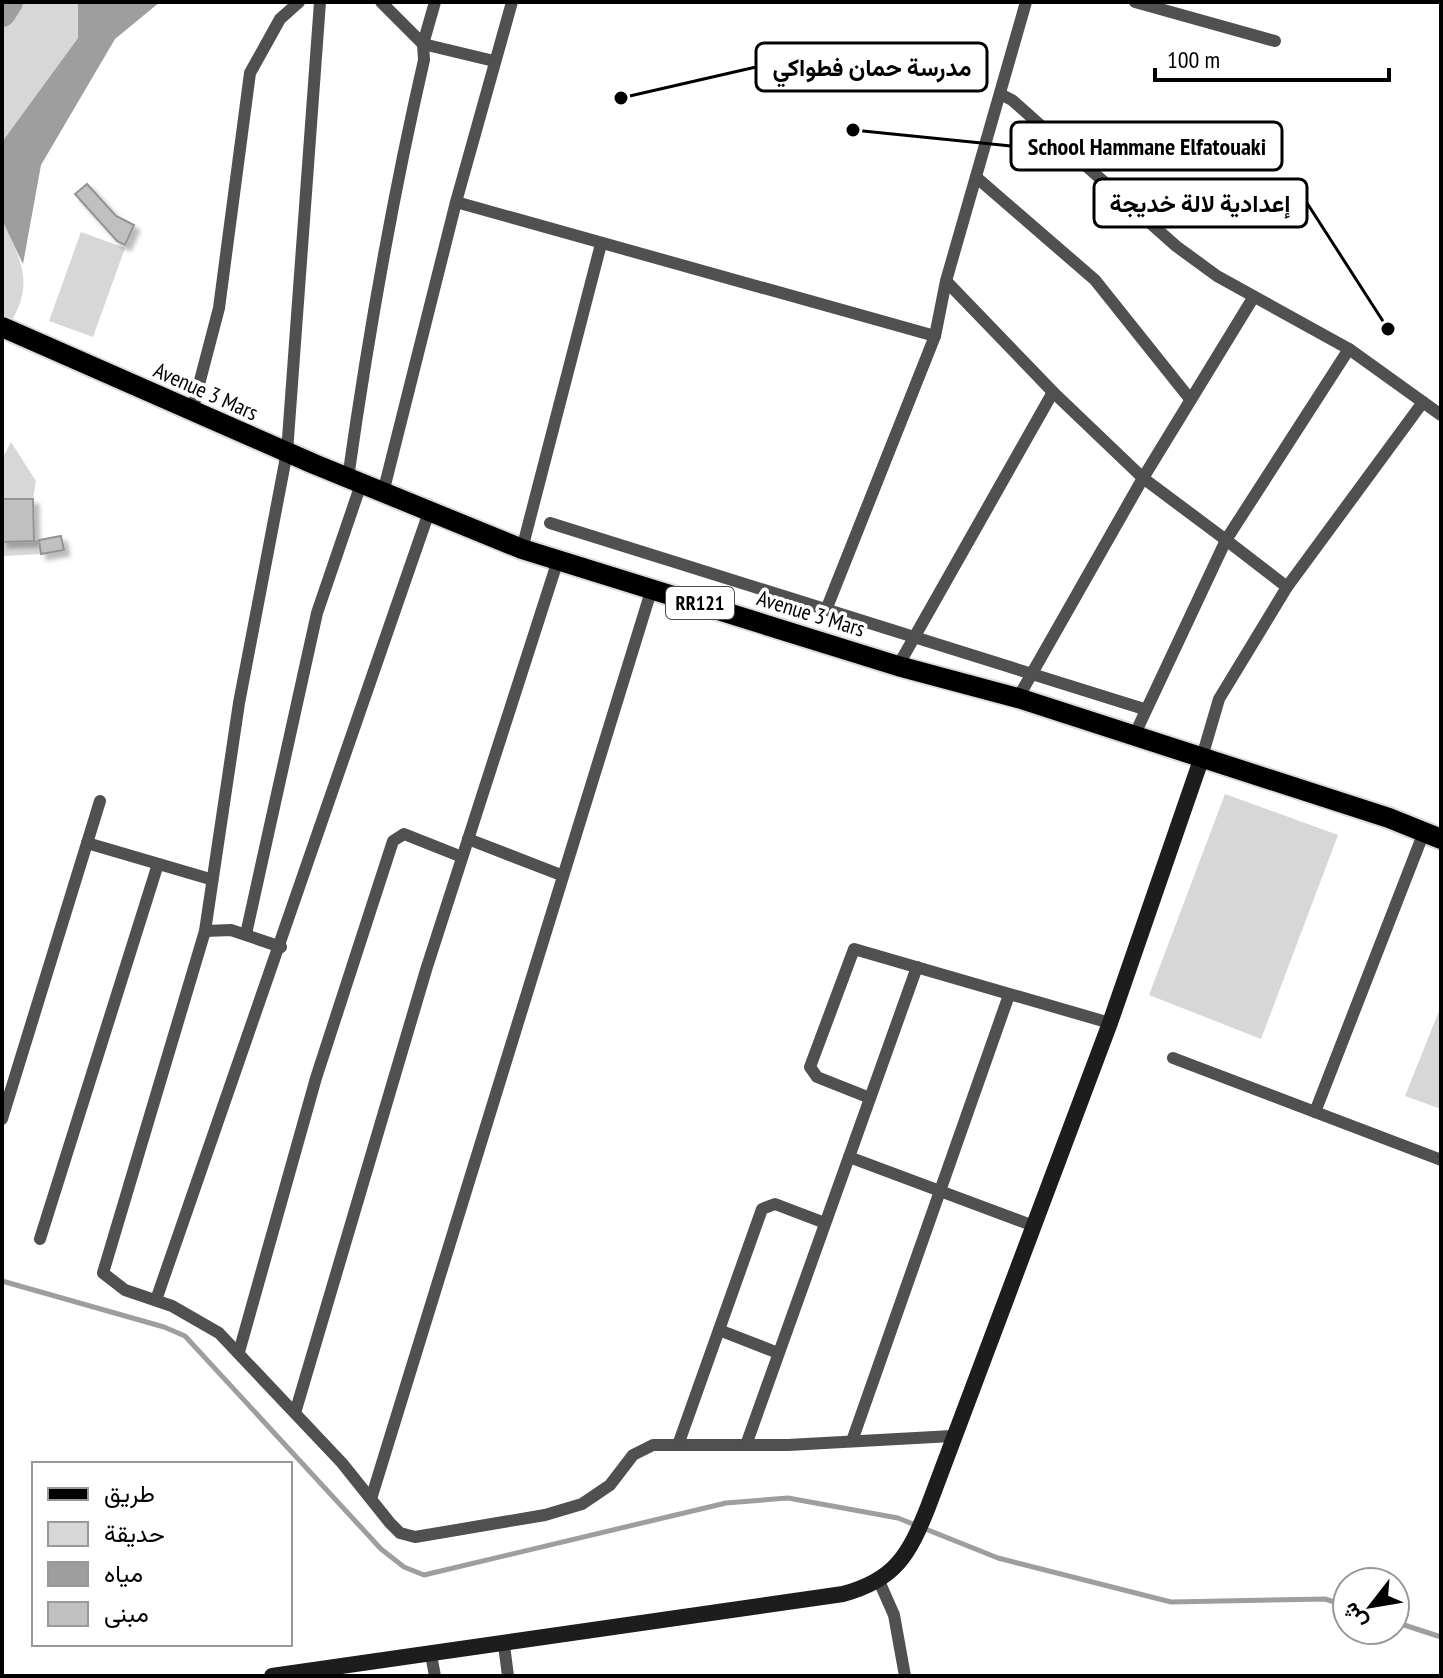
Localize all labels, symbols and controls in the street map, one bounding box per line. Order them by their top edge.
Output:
scale bar [1155,32,1389,82]
callout: مدرسة حمان فطواكي [756,43,987,91]
text: 100 m [1167,44,1220,75]
text: مدرسة حمان فطواكي [772,52,972,88]
callout: School Hammane Elfatouaki [1011,122,1282,170]
text: School Hammane Elfatouaki [1028,131,1266,162]
callout: إعدادية لالة خديجة [1094,179,1307,227]
text: إعدادية لالة خديجة [1110,188,1290,219]
street label: Avenue 3 Mars [150,356,262,426]
street label: Avenue 3 Mars [754,583,868,643]
road number: RR121 [666,587,734,619]
legend [32,1462,292,1646]
text: طريق [104,1478,155,1509]
text: حديقة [104,1518,165,1549]
text: مياه [104,1558,143,1589]
north arrow [1331,1566,1411,1646]
text: مبنى [104,1598,149,1629]
text: ش [1335,1598,1373,1635]

